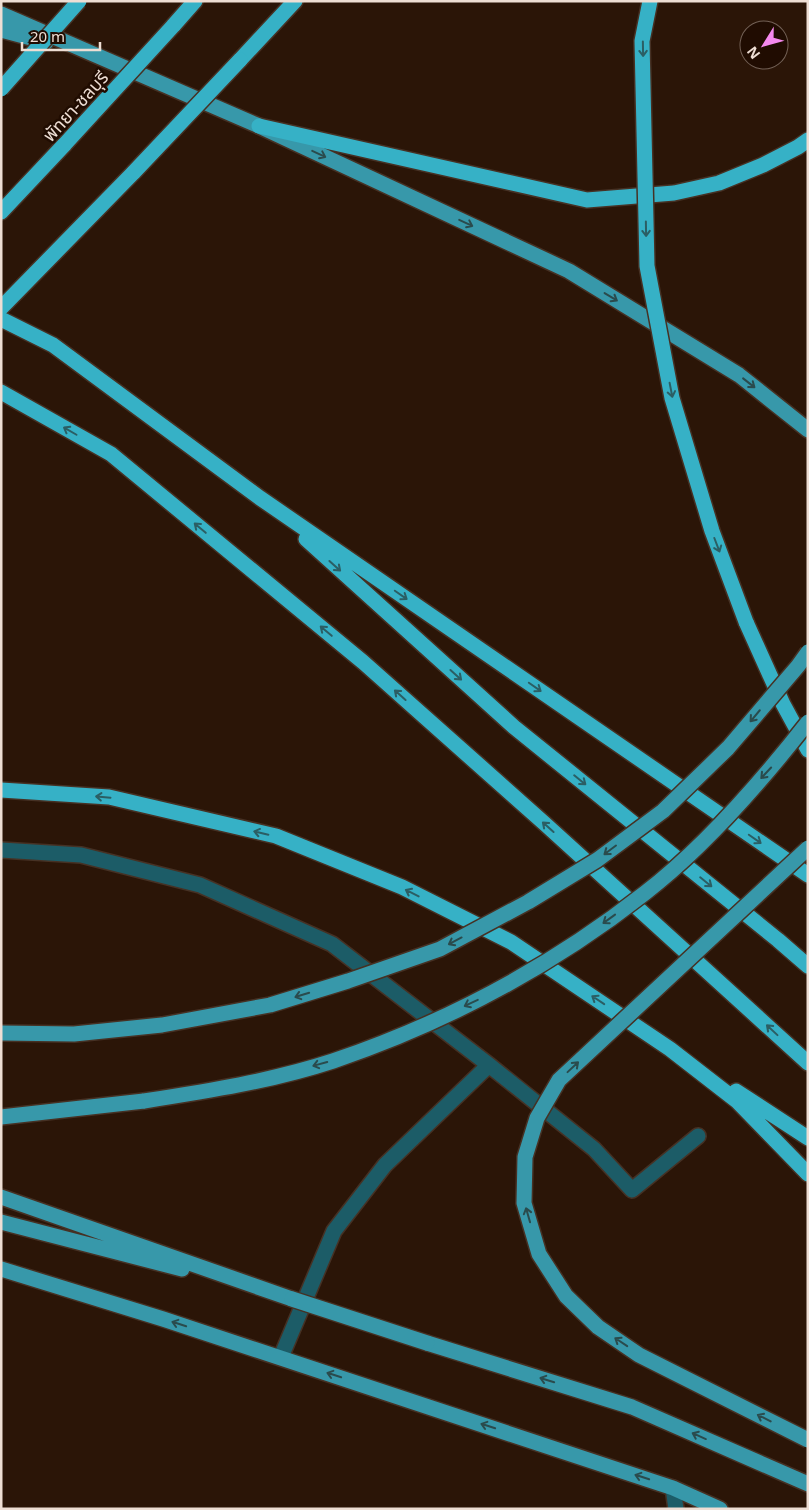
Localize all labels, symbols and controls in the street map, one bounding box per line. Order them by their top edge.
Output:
scale bar [22,20,100,52]
north arrow [739,20,789,70]
text: 20 m [30,26,65,46]
one-way arrow [638,41,647,57]
text: N [742,43,764,63]
street label: พัทยา-ชลบุรี [37,65,113,146]
one-way arrow [311,150,326,160]
one-way arrow [458,219,473,229]
one-way arrow [641,221,651,237]
one-way arrow [603,293,617,303]
one-way arrow [742,377,755,388]
one-way arrow [666,381,676,397]
one-way arrow [63,426,78,436]
one-way arrow [194,522,207,533]
one-way arrow [713,537,722,552]
one-way arrow [329,560,342,572]
one-way arrow [394,590,408,600]
one-way arrow [319,626,332,637]
one-way arrow [450,669,463,680]
one-way arrow [528,682,542,692]
one-way arrow [394,690,407,701]
one-way arrow [749,710,760,723]
one-way arrow [760,767,772,780]
one-way arrow [573,774,586,785]
one-way arrow [95,792,111,802]
one-way arrow [541,821,554,832]
one-way arrow [254,828,270,837]
one-way arrow [748,834,762,844]
one-way arrow [603,845,617,855]
one-way arrow [700,876,713,887]
one-way arrow [405,888,420,897]
one-way arrow [602,914,616,924]
one-way arrow [448,937,463,946]
one-way arrow [295,991,311,1001]
one-way arrow [591,995,605,1006]
one-way arrow [464,999,479,1009]
one-way arrow [765,1024,778,1036]
one-way arrow [313,1060,329,1069]
one-way arrow [567,1061,579,1073]
one-way arrow [522,1207,532,1223]
one-way arrow [172,1319,188,1328]
one-way arrow [614,1337,628,1347]
one-way arrow [326,1370,342,1379]
one-way arrow [539,1375,555,1385]
one-way arrow [757,1413,772,1422]
one-way arrow [480,1421,496,1430]
one-way arrow [692,1431,707,1441]
one-way arrow [634,1472,650,1482]

